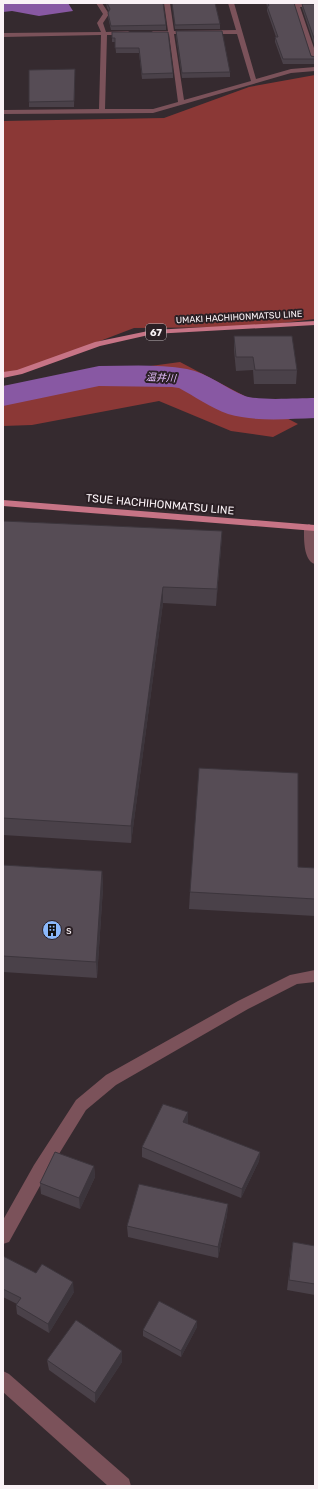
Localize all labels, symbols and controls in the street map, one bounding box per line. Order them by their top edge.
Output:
street label: UMAKI HACHIHONMATSU LINE [176,309,302,325]
road number: 67 [146,324,166,340]
water label: 温井川 [146,371,177,385]
street label: TSUE HACHIHONMATSU LINE [85,492,235,517]
building icon: s [41,919,63,941]
place label: s [66,924,72,937]

